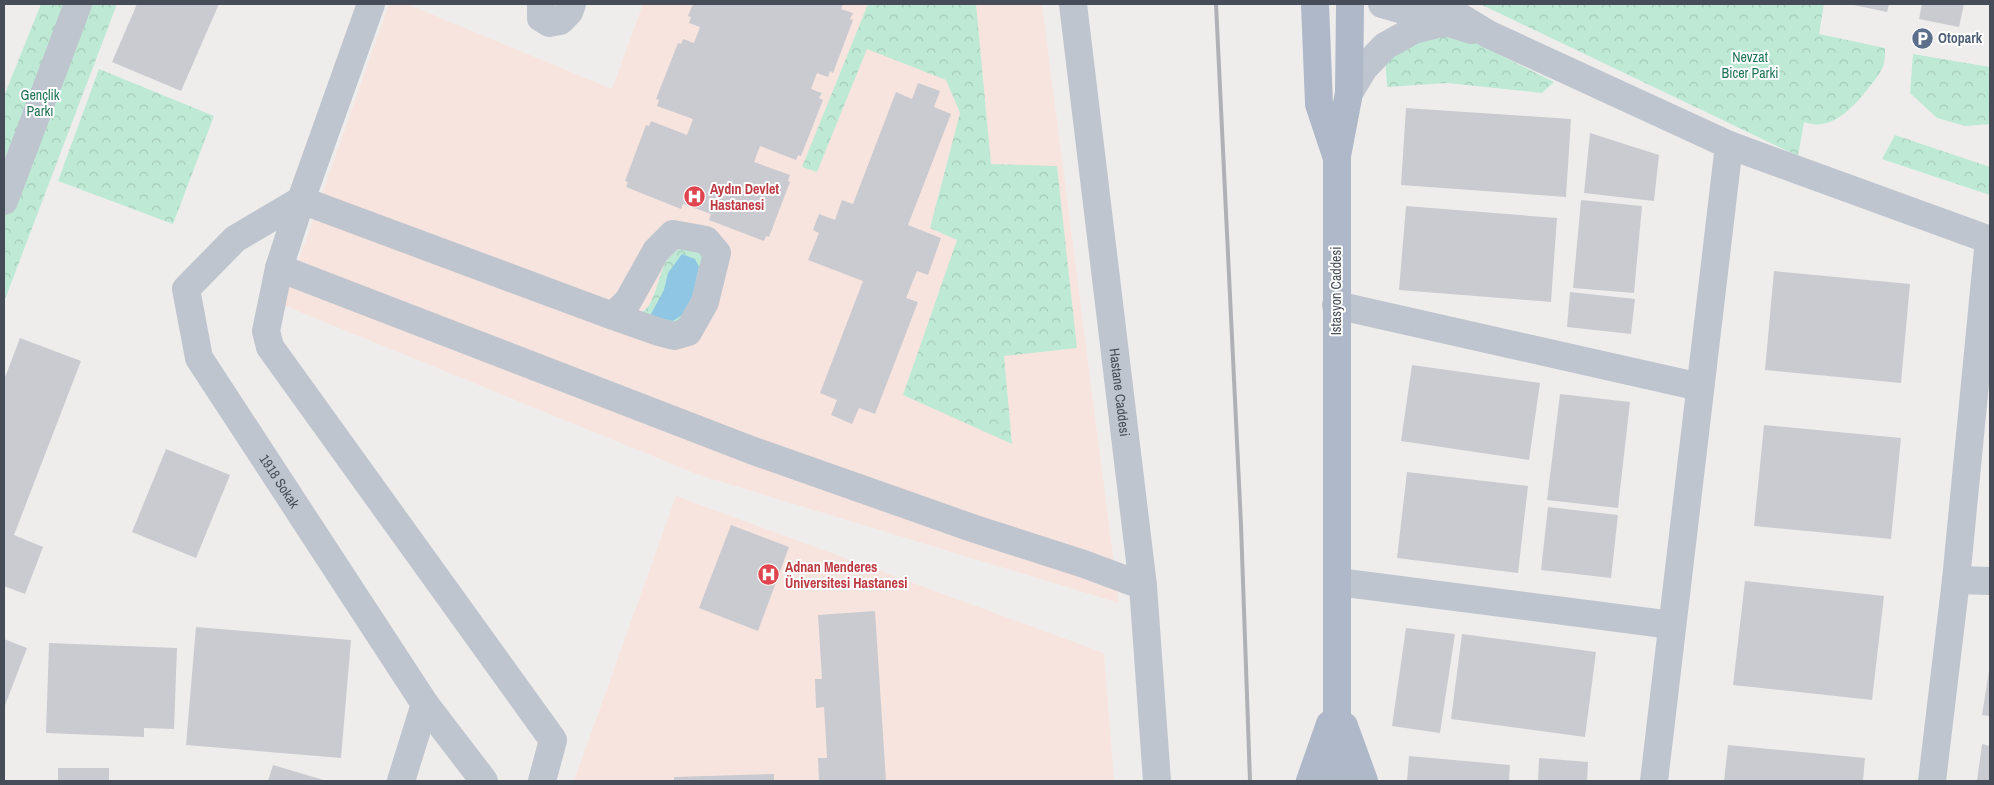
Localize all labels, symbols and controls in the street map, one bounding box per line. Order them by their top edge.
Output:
parking icon: Otopark [1910,26,1934,50]
place label: Otopark [1938,29,1983,47]
park label: Nevzat Bicer Parki [1722,48,1778,82]
park label: Gençlik Parkı [21,86,60,120]
place label: Aydın Devlet Hastanesi [710,180,779,214]
hospital icon: Aydın Devlet Hastanesi [682,185,706,209]
street label: Istasyon Caddesi [1327,247,1345,335]
street label: Hastane Caddesi [1105,347,1134,437]
street label: 1918 Sokak [255,451,304,512]
place label: Adnan Menderes Üniversitesi Hastanesi [785,558,908,592]
hospital icon: Adnan Menderes Üniversitesi Hastanesi [757,563,781,587]

